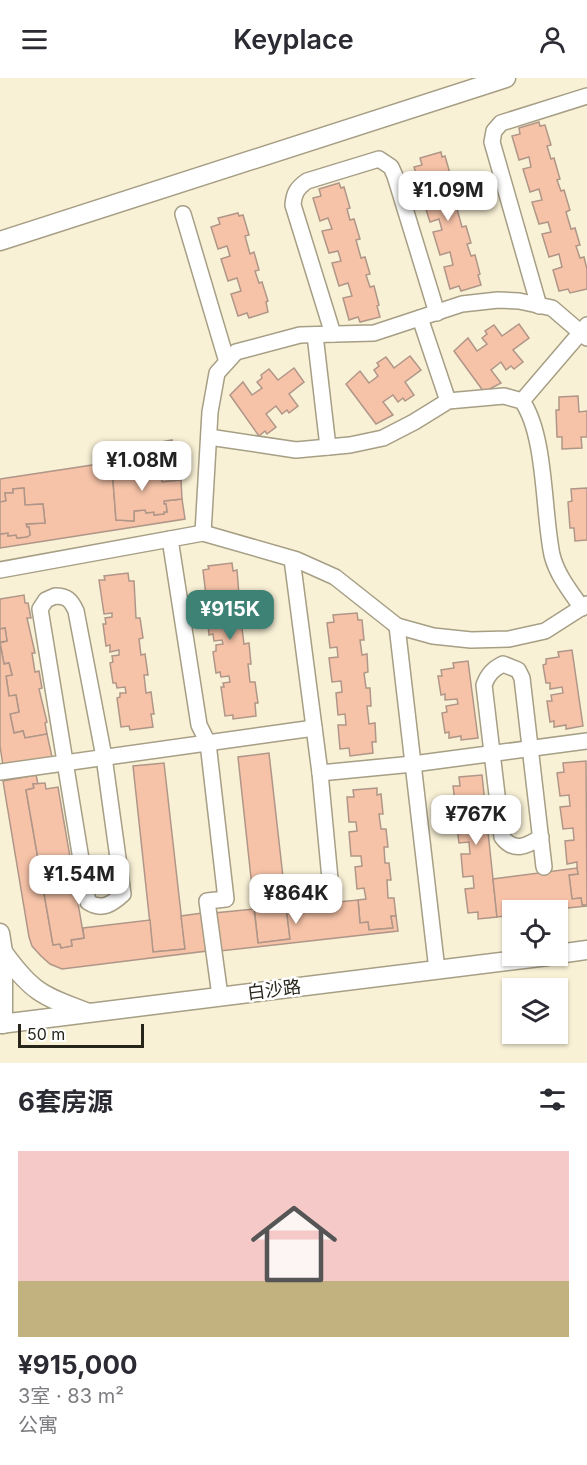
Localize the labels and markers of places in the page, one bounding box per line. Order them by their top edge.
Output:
pin: ¥1.09M [399,171,497,222]
pin: ¥1.08M [93,441,191,492]
pin: ¥915K [188,590,272,641]
pin: ¥767K [434,795,518,846]
pin: ¥1.54M [30,855,128,906]
pin: ¥864K [254,874,338,925]

